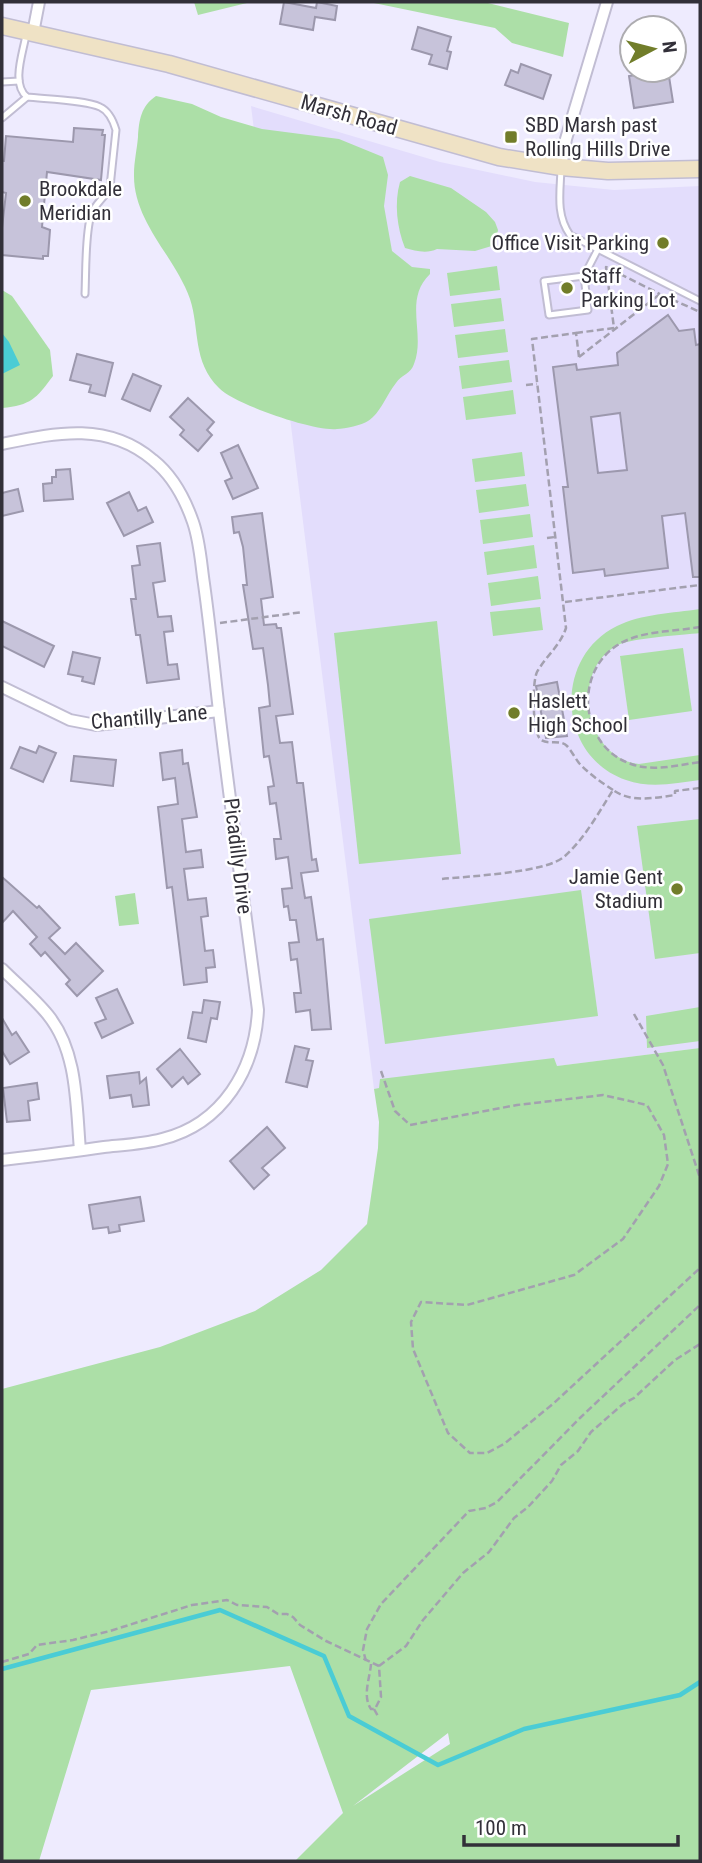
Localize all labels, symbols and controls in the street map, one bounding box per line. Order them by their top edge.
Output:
north arrow [618,14,688,84]
text: N [657,40,682,54]
street label: Marsh Road [298,90,400,140]
place label: SBD Marsh past Rolling Hills Drive [525,113,670,161]
marker: SBD Marsh past Rolling Hills Drive [503,129,519,145]
place label: Brookdale Meridian [39,177,122,225]
marker: Brookdale Meridian [17,193,33,209]
place label: Office Visit Parking [492,231,649,255]
marker: Office Visit Parking [655,235,671,251]
place label: Staff Parking Lot [581,264,675,312]
marker: Staff Parking Lot [559,280,575,296]
place label: Haslett High School [528,689,628,737]
street label: Chantilly Lane [90,700,208,734]
marker: Haslett High School [506,705,522,721]
street label: Picadilly Drive [219,797,257,915]
place label: Jamie Gent Stadium [569,865,663,913]
marker: Jamie Gent Stadium [669,881,685,897]
scale bar [464,1804,678,1848]
text: 100 m [475,1816,527,1840]

